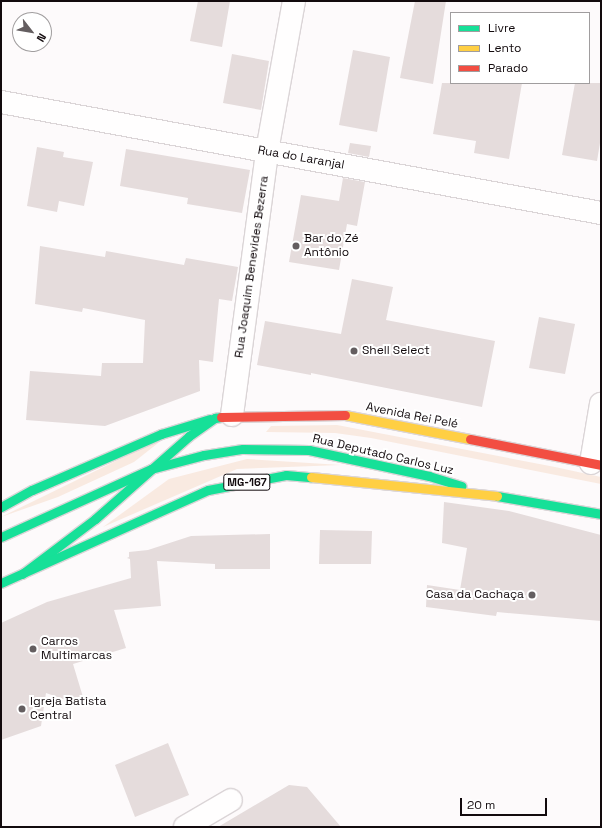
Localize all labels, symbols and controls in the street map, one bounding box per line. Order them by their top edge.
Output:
north arrow [12,12,52,52]
legend [450,12,590,84]
text: Livre [488,20,515,36]
text: N [34,31,49,44]
text: Lento [488,40,522,56]
text: Parado [488,60,528,76]
street label: Rua do Laranjal [256,143,346,173]
street label: Rua Joaquim Benevides Bezerra [232,175,272,359]
place label: Bar do Zé Antônio [304,232,359,260]
marker: Bar do Zé Antônio [291,241,301,251]
place label: Shell Select [362,344,430,358]
marker: Shell Select [349,346,359,356]
street label: Avenida Rei Pelé [365,400,459,432]
street label: Rua Deputado Carlos Luz [311,432,455,478]
road number: MG-167 [223,473,271,491]
place label: Casa da Cachaça [426,588,524,602]
marker: Casa da Cachaça [527,590,537,600]
place label: Carros Multimarcas [41,635,112,663]
marker: Carros Multimarcas [28,644,38,654]
place label: Igreja Batista Central [30,695,106,723]
marker: Igreja Batista Central [17,704,27,714]
scale bar [462,790,549,816]
text: 20 m [467,797,495,813]

